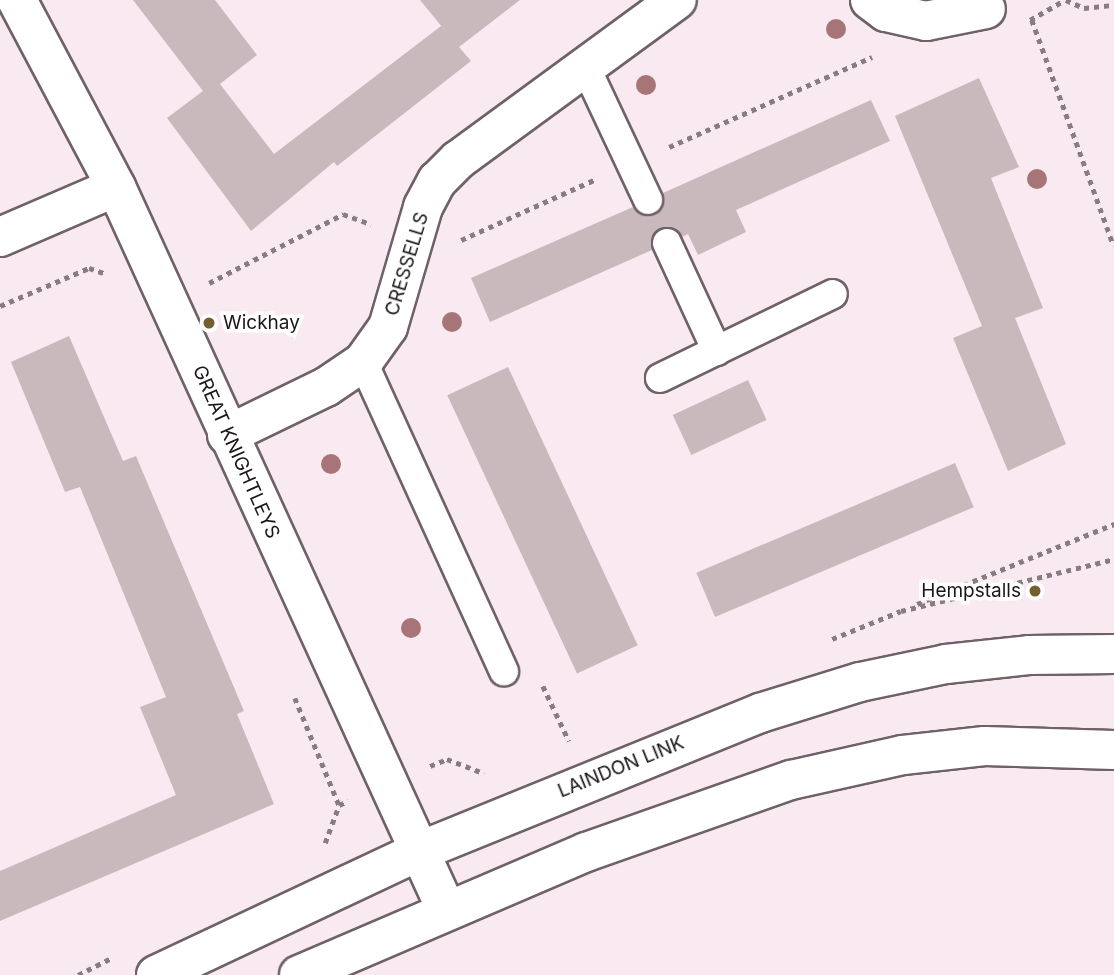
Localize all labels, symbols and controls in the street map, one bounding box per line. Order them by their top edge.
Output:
street label: CRESSELLS [380,210,434,318]
place label: Wickhay [223,312,300,334]
marker: Wickhay [201,315,217,331]
street label: GREAT KNIGHTLEYS [188,362,284,542]
place label: Hempstalls [921,580,1021,602]
marker: Hempstalls [1027,583,1043,599]
street label: LAINDON LINK [555,731,687,803]

